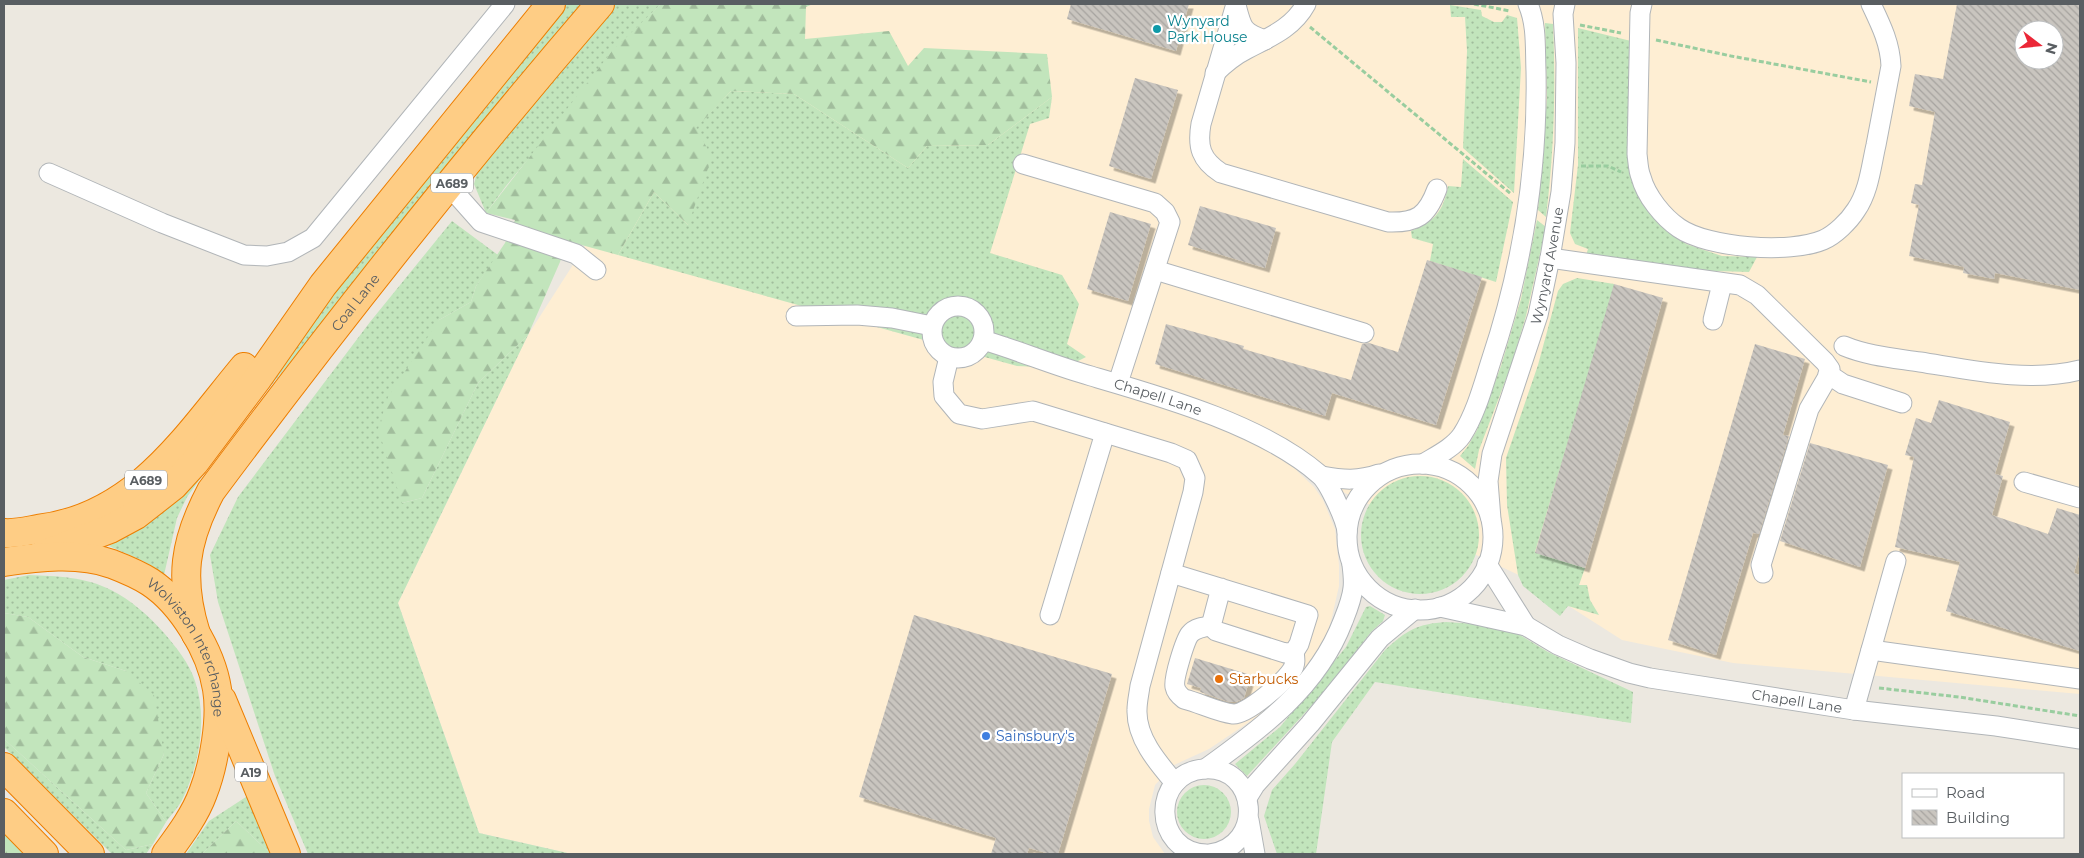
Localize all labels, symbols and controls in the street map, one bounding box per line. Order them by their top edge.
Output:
place label: Wynyard Park House [1167,12,1248,46]
north arrow [2014,20,2064,70]
marker: Wynyard Park House [1151,23,1163,35]
text: N [2041,41,2062,57]
road number: A689 [431,174,473,192]
street label: Wynyard Avenue [1526,206,1567,327]
street label: Coal Lane [327,270,384,335]
street label: Chapell Lane [1112,374,1204,419]
road number: A689 [125,470,167,490]
street label: Wolviston Interchange [143,574,228,717]
place label: Starbucks [1229,670,1299,688]
marker: Starbucks [1213,673,1225,685]
street label: Chapell Lane [1750,685,1843,717]
place label: Sainsbury's [996,727,1075,745]
marker: Sainsbury's [980,730,992,742]
road number: A19 [235,762,267,782]
legend [1902,773,2064,838]
text: Road [1946,783,1985,802]
text: Building [1946,808,2010,827]

